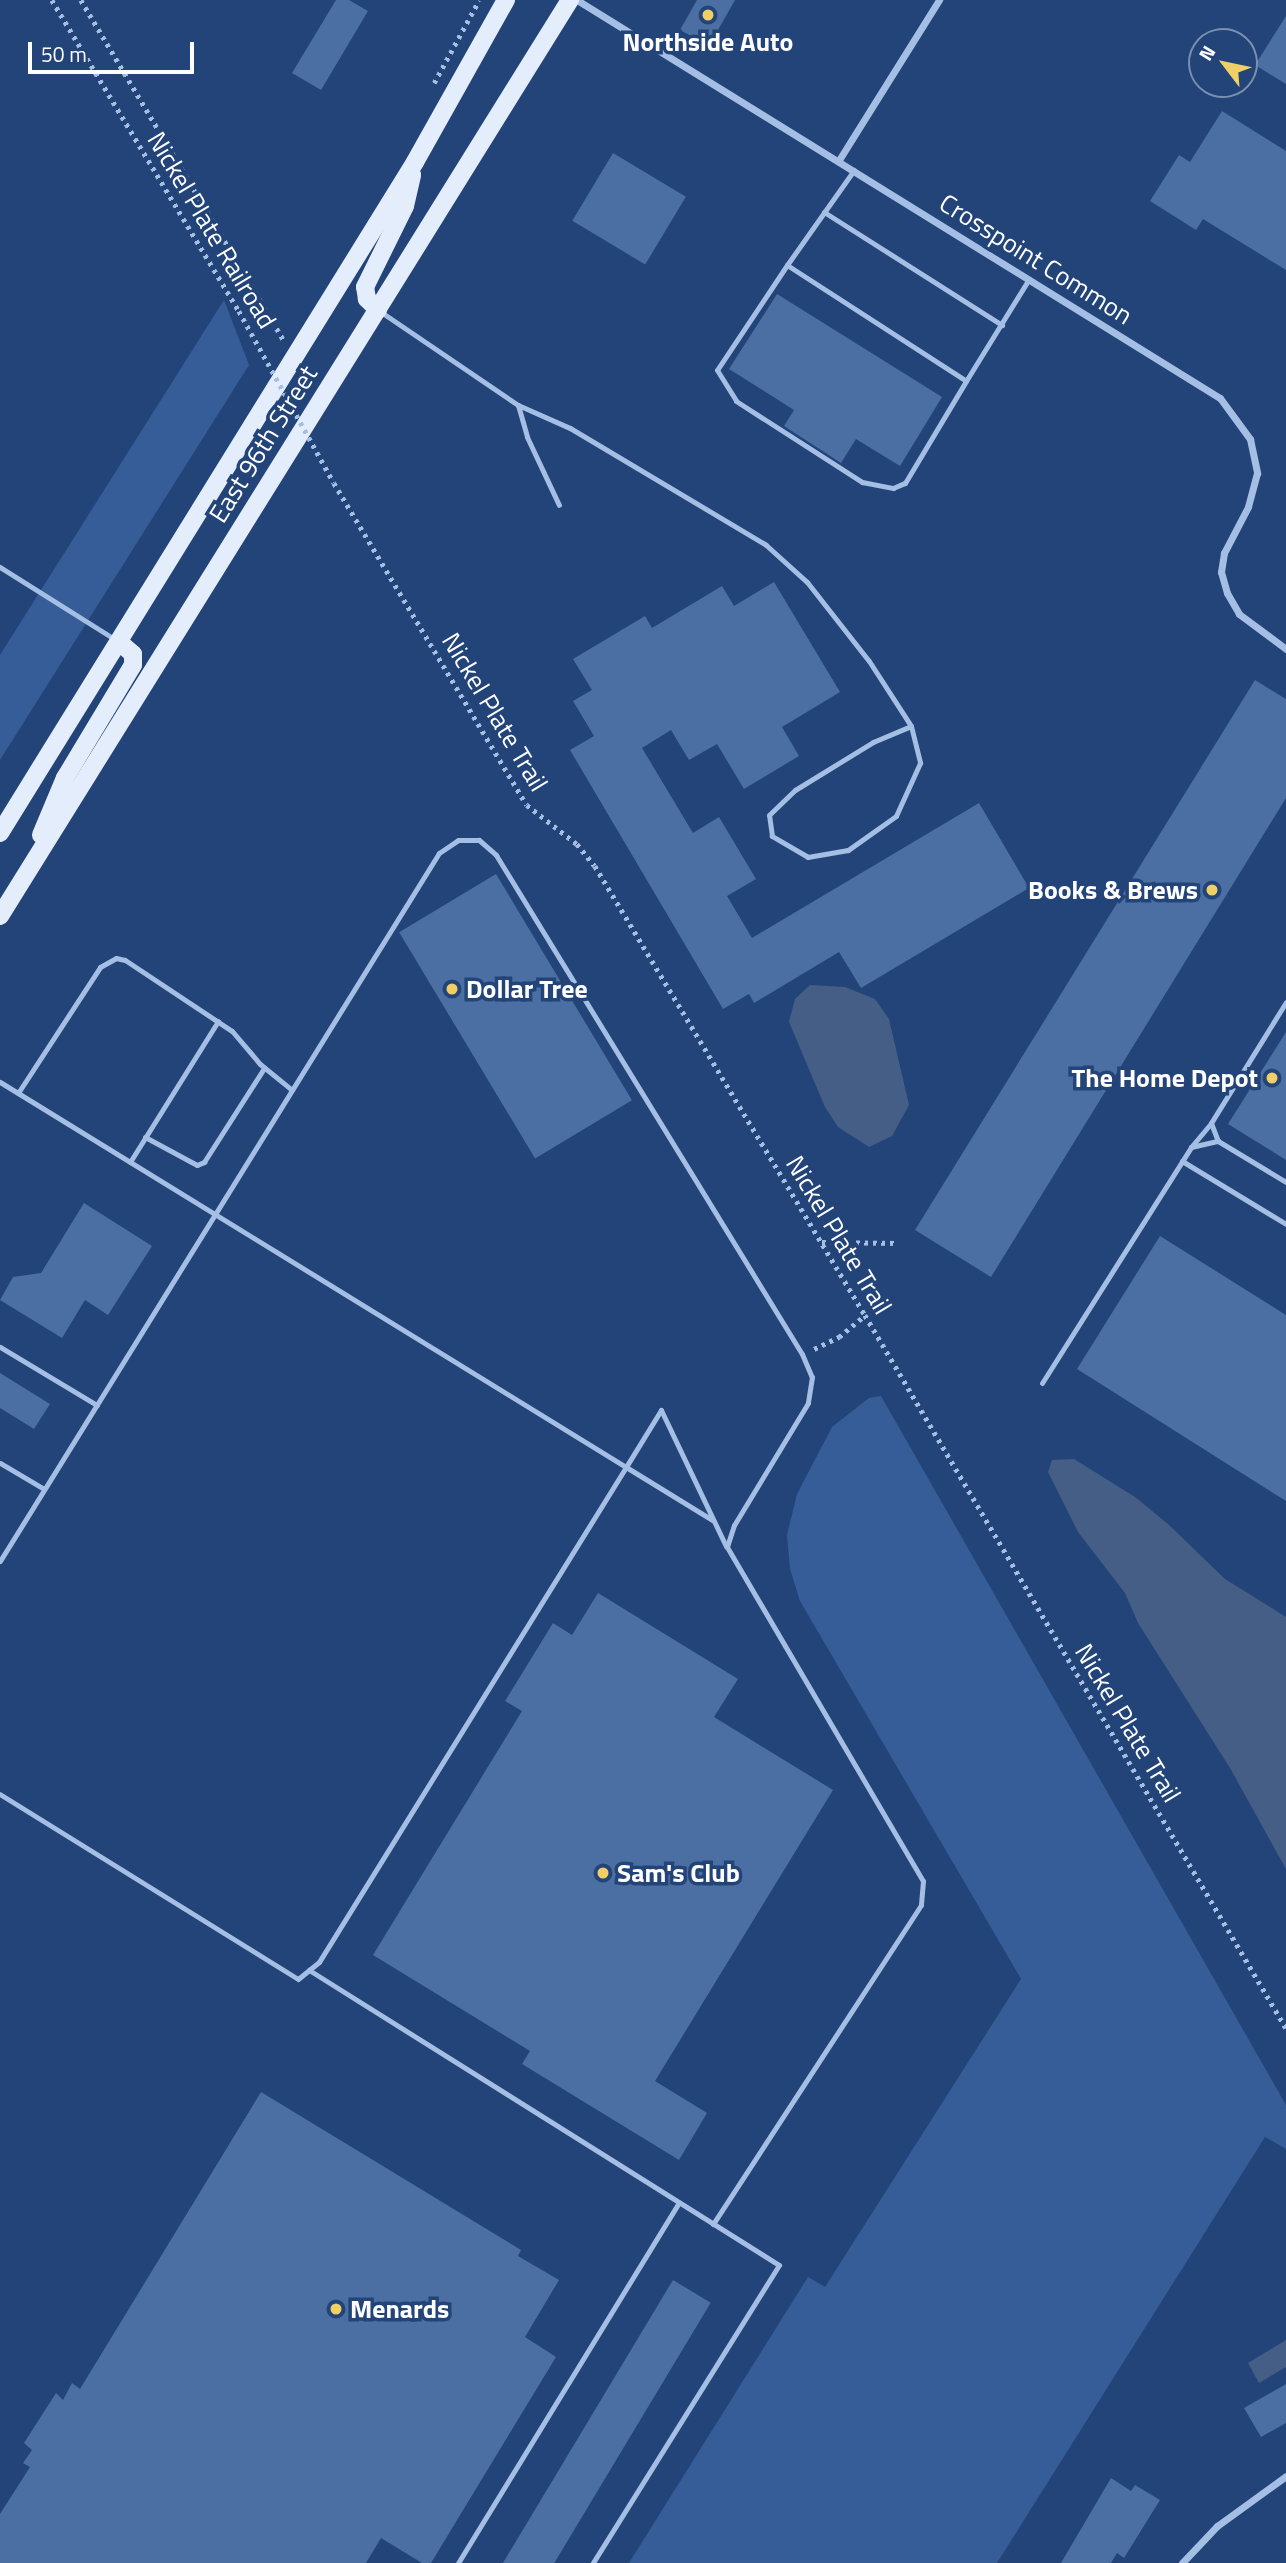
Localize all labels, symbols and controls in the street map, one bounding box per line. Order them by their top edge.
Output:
marker: Northside Auto [700,7,716,23]
place label: Northside Auto [623,26,793,58]
scale bar [32,28,198,72]
north arrow [1188,28,1258,98]
text: 50 m [41,38,87,70]
text: N [1191,39,1222,66]
street label: Nickel Plate Railroad [141,126,283,334]
street label: Crosspoint Common [934,187,1138,331]
street label: East 96th Street [202,360,324,528]
street label: Nickel Plate Trail [435,627,555,797]
place label: Books & Brews [1028,874,1198,906]
marker: Books & Brews [1204,882,1220,898]
place label: Dollar Tree [466,973,588,1005]
marker: Dollar Tree [444,981,460,997]
place label: The Home Depot [1072,1062,1258,1094]
marker: The Home Depot [1264,1070,1280,1086]
street label: Nickel Plate Trail [779,1150,899,1320]
street label: Nickel Plate Trail [1068,1638,1188,1808]
place label: Sam's Club [617,1857,740,1889]
marker: Sam's Club [595,1865,611,1881]
place label: Menards [350,2293,449,2325]
marker: Menards [328,2301,344,2317]

